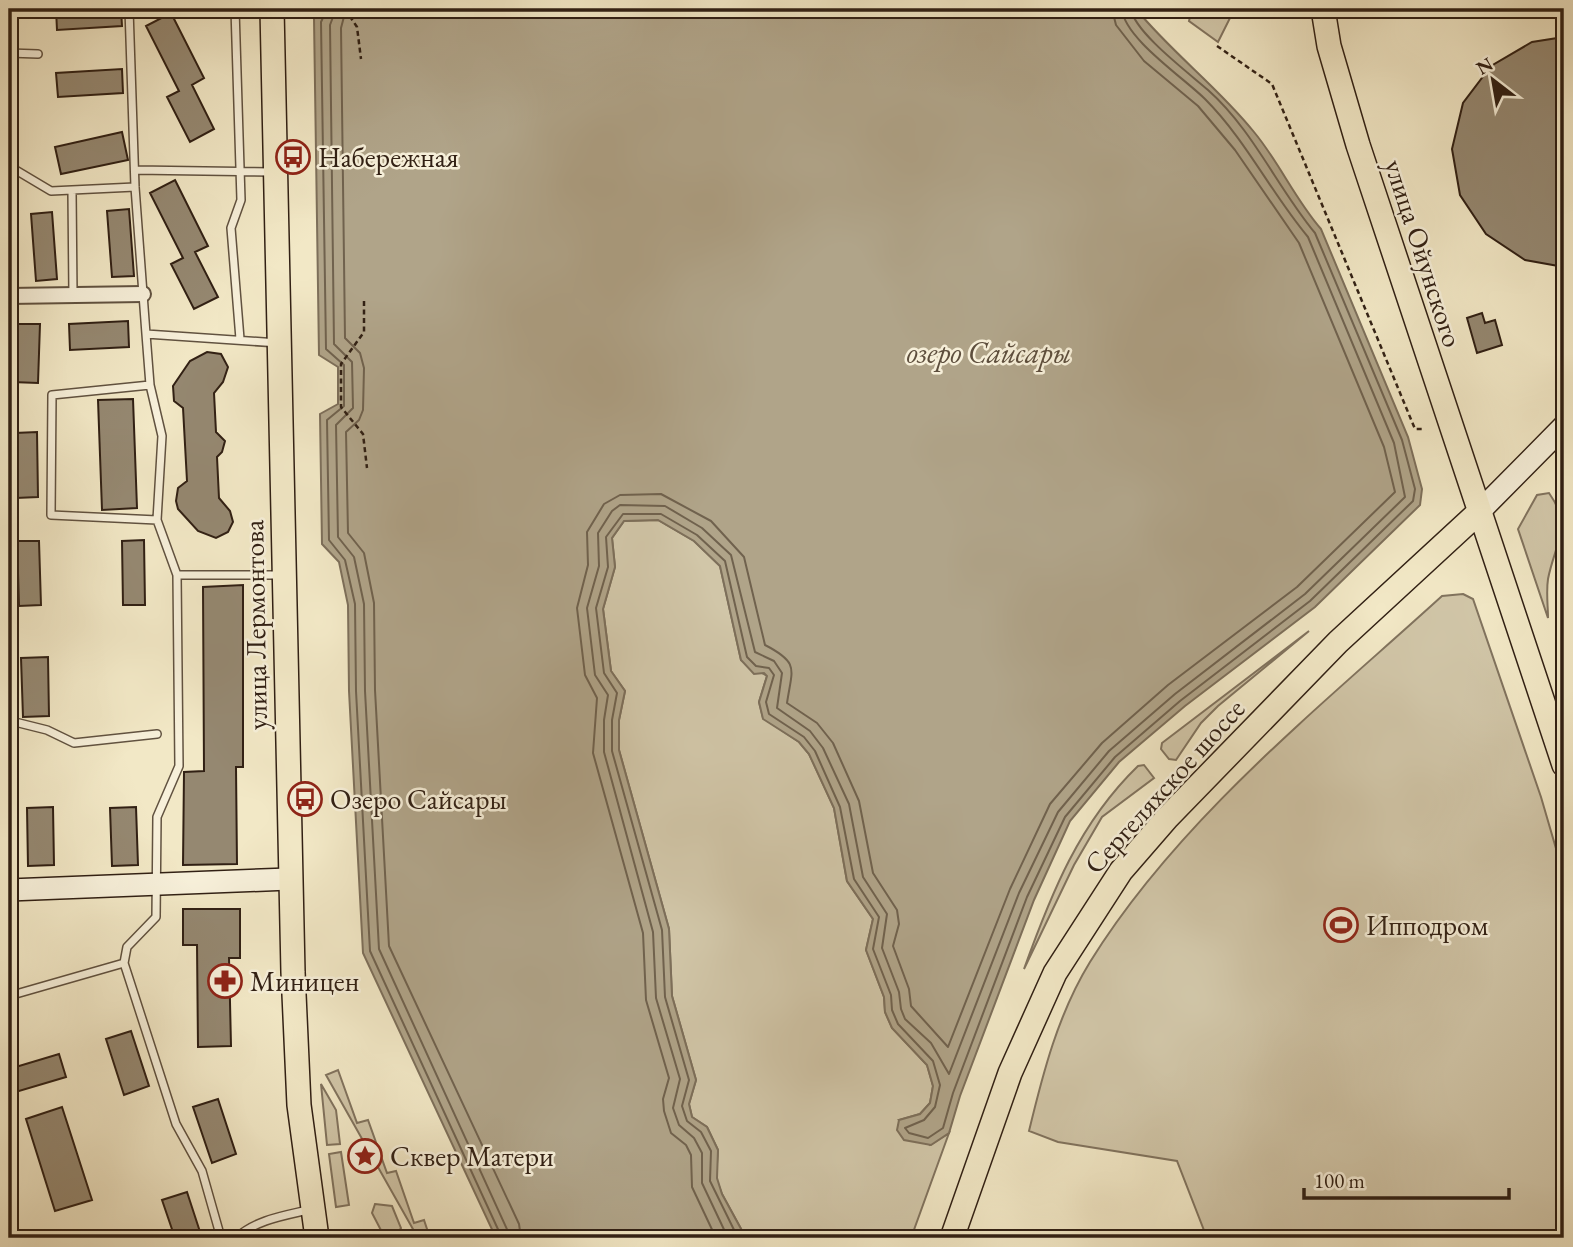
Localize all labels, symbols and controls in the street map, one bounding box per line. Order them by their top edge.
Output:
north arrow [1458,46,1528,116]
text: N [1471,51,1498,81]
bus stop icon: Набережная [274,138,312,176]
place label: Набережная [318,139,459,175]
street label: улица Ойунского [1377,155,1471,351]
water label: озеро Сайсары [907,333,1071,372]
street label: улица Лермонтова [235,519,275,731]
street label: Сергеляхское шоссе [1076,691,1252,881]
bus stop icon: Озеро Сайсары [286,780,324,818]
place label: Озеро Сайсары [330,781,507,817]
sports icon: Ипподром [1322,906,1360,944]
place label: Ипподром [1366,907,1489,943]
pharmacy icon: Миницен [206,962,244,1000]
place label: Миницен [250,963,359,999]
place icon: Сквер Матери [346,1137,384,1175]
place label: Сквер Матери [390,1138,554,1174]
scale bar [1304,1156,1508,1200]
text: 100 m [1314,1167,1365,1194]

